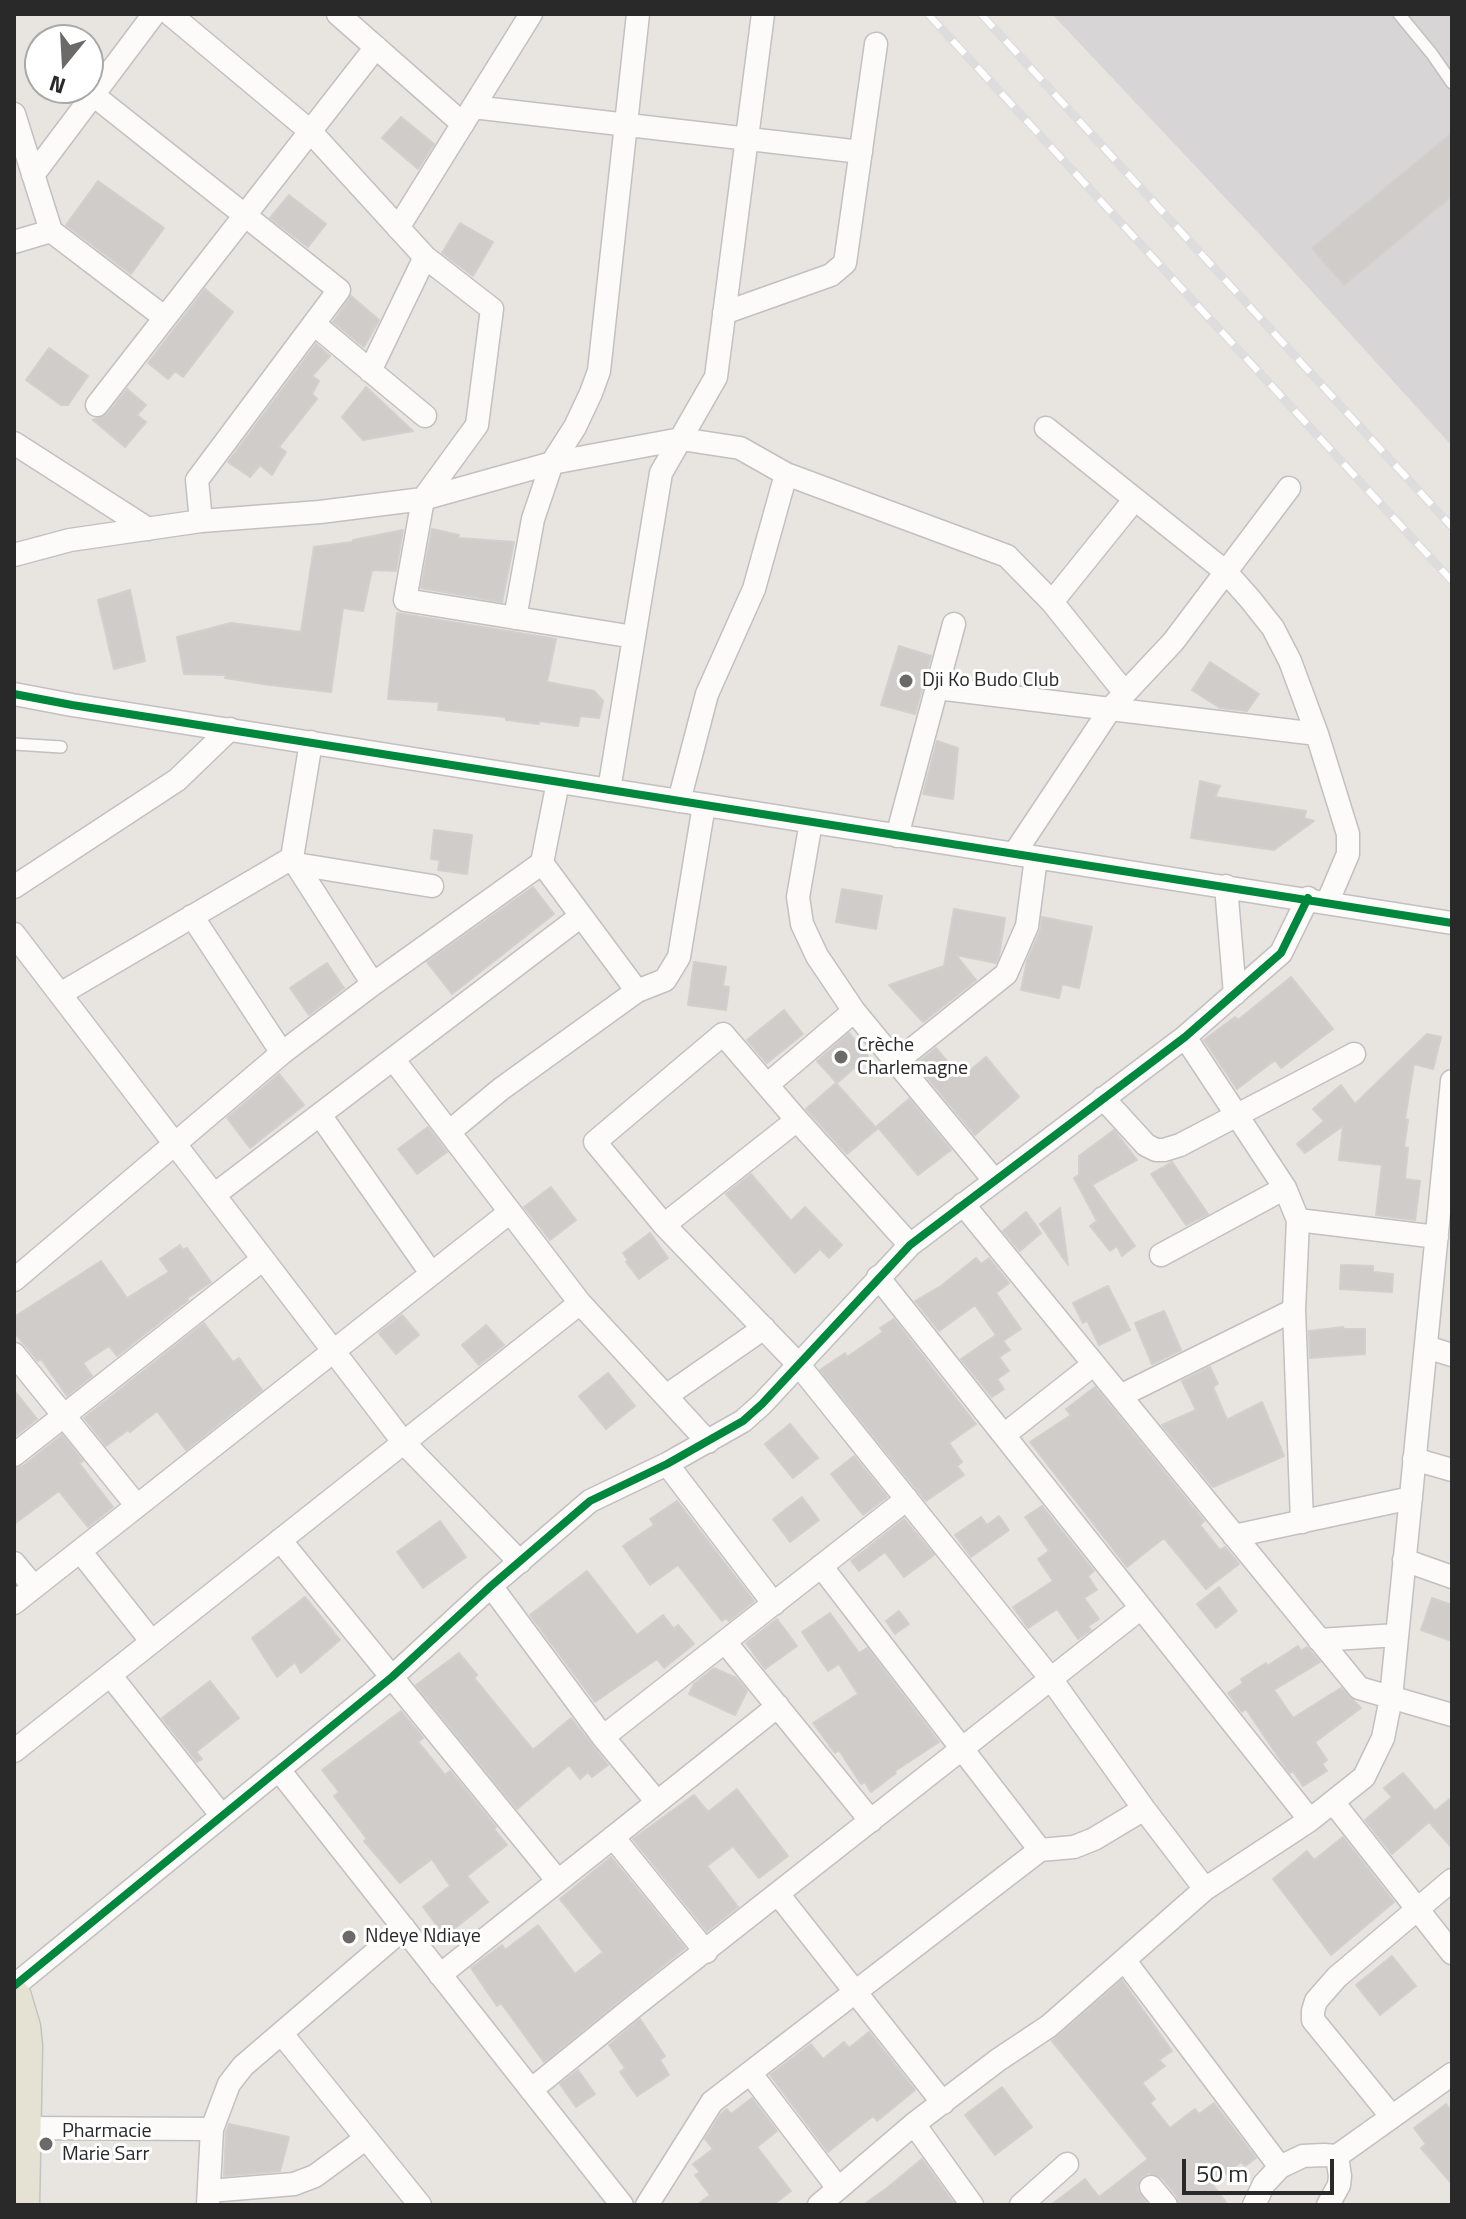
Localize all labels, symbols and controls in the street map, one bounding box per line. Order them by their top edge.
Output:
north arrow [24,24,104,104]
text: N [45,66,70,103]
place label: Dji Ko Budo Club [922,669,1059,693]
marker: Dji Ko Budo Club [897,672,915,690]
place label: Crèche Charlemagne [857,1034,968,1081]
marker: Crèche Charlemagne [832,1048,850,1066]
place label: Ndeye Ndiaye [365,1925,481,1949]
marker: Ndeye Ndiaye [340,1928,358,1946]
place label: Pharmacie Marie Sarr [62,2120,151,2167]
marker: Pharmacie Marie Sarr [37,2135,55,2153]
scale bar [1186,2143,1338,2193]
text: 50 m [1196,2155,1248,2191]

